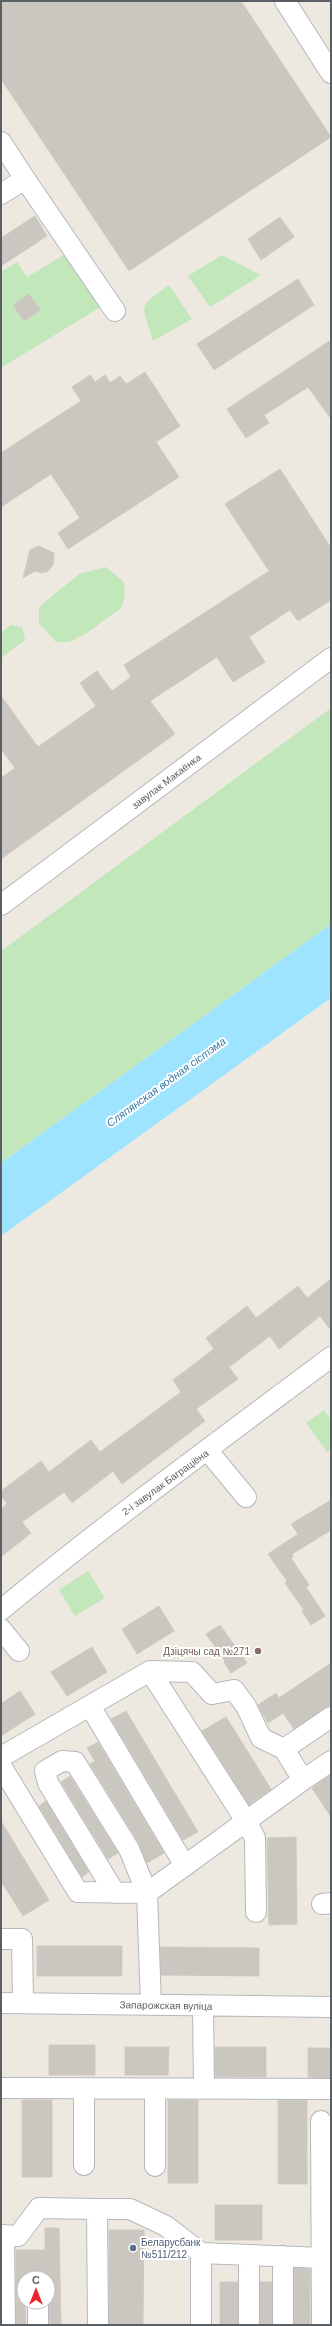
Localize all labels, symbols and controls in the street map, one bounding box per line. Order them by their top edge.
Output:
street label: завулак Макаёнка [129,751,203,811]
water label: Сляпянская водная сістэма [104,1035,228,1129]
street label: 2-і завулак Баграціёна [120,1447,211,1517]
place label: Дзіцячы сад №271 [163,1646,250,1657]
marker: Дзіцячы сад №271 [253,1646,263,1656]
street label: Запарожская вуліца [119,1999,213,2012]
place label: Беларусбанк №511/212 [141,2237,201,2260]
marker: Беларусбанк №511/212 [128,2243,138,2253]
north arrow [16,2270,56,2310]
text: С [32,2274,40,2286]

